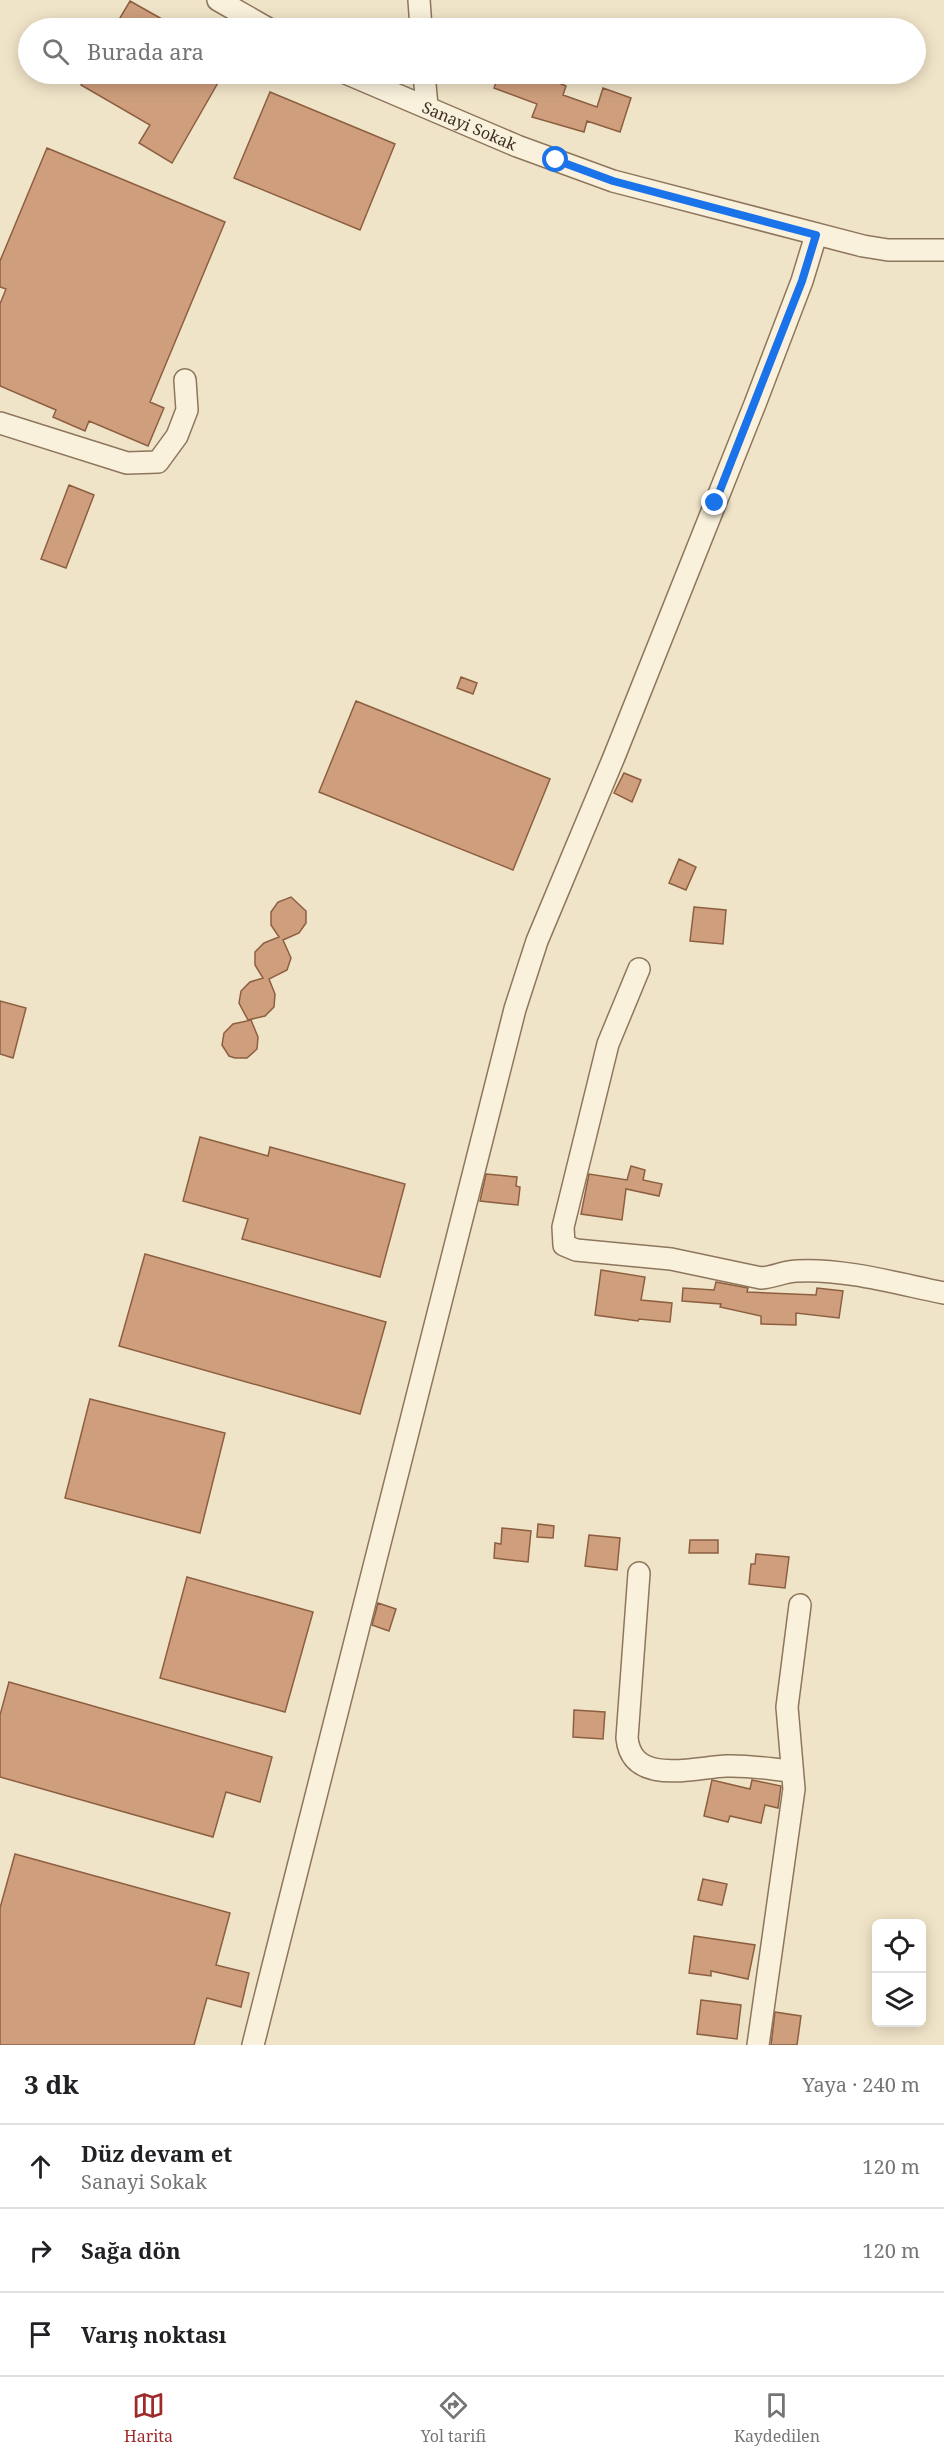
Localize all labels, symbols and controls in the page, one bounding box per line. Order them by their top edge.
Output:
search box [18,18,926,84]
icon: search [39,35,72,68]
text: Burada ara [87,36,204,66]
street label: Sanayi Sokak [419,96,521,156]
route start [542,146,568,172]
route end [701,489,727,515]
map controls [872,1919,926,2027]
button: locate [872,1919,926,1973]
button: layers [872,1973,926,2027]
text: 3 dk [24,2066,79,2102]
text: Yaya · 240 m [802,2071,920,2098]
text: Düz devam et [81,2138,232,2168]
icon: ahead [24,2150,57,2183]
text: 120 m [862,2153,920,2180]
text: Sanayi Sokak [81,2168,207,2195]
icon: right [24,2234,57,2267]
text: Sağa dön [81,2235,181,2265]
text: 120 m [862,2237,920,2264]
icon: arrive [24,2318,57,2351]
text: Varış noktası [81,2319,226,2349]
tab: Harita [124,2389,173,2447]
tab: Yol tarifi [421,2389,486,2447]
tab: Kaydedilen [734,2389,820,2447]

